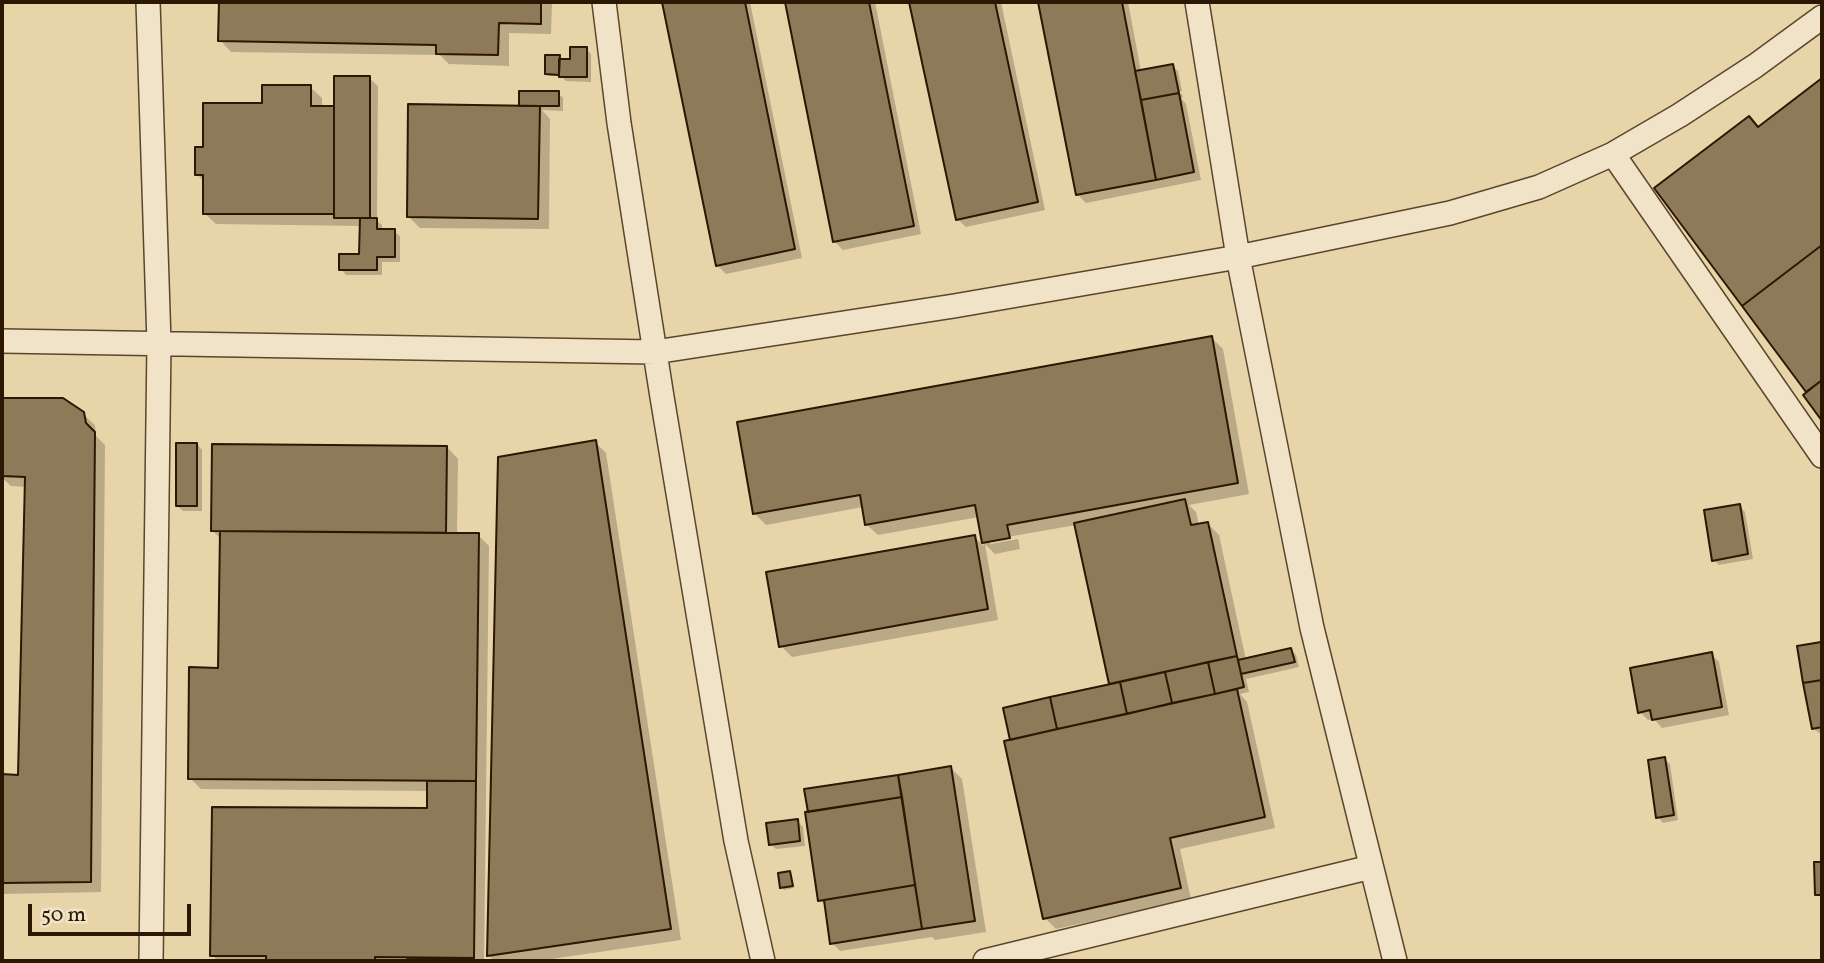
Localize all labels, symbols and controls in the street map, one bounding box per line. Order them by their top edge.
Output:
scale bar [32,890,194,934]
text: 50 m [41,901,86,930]

